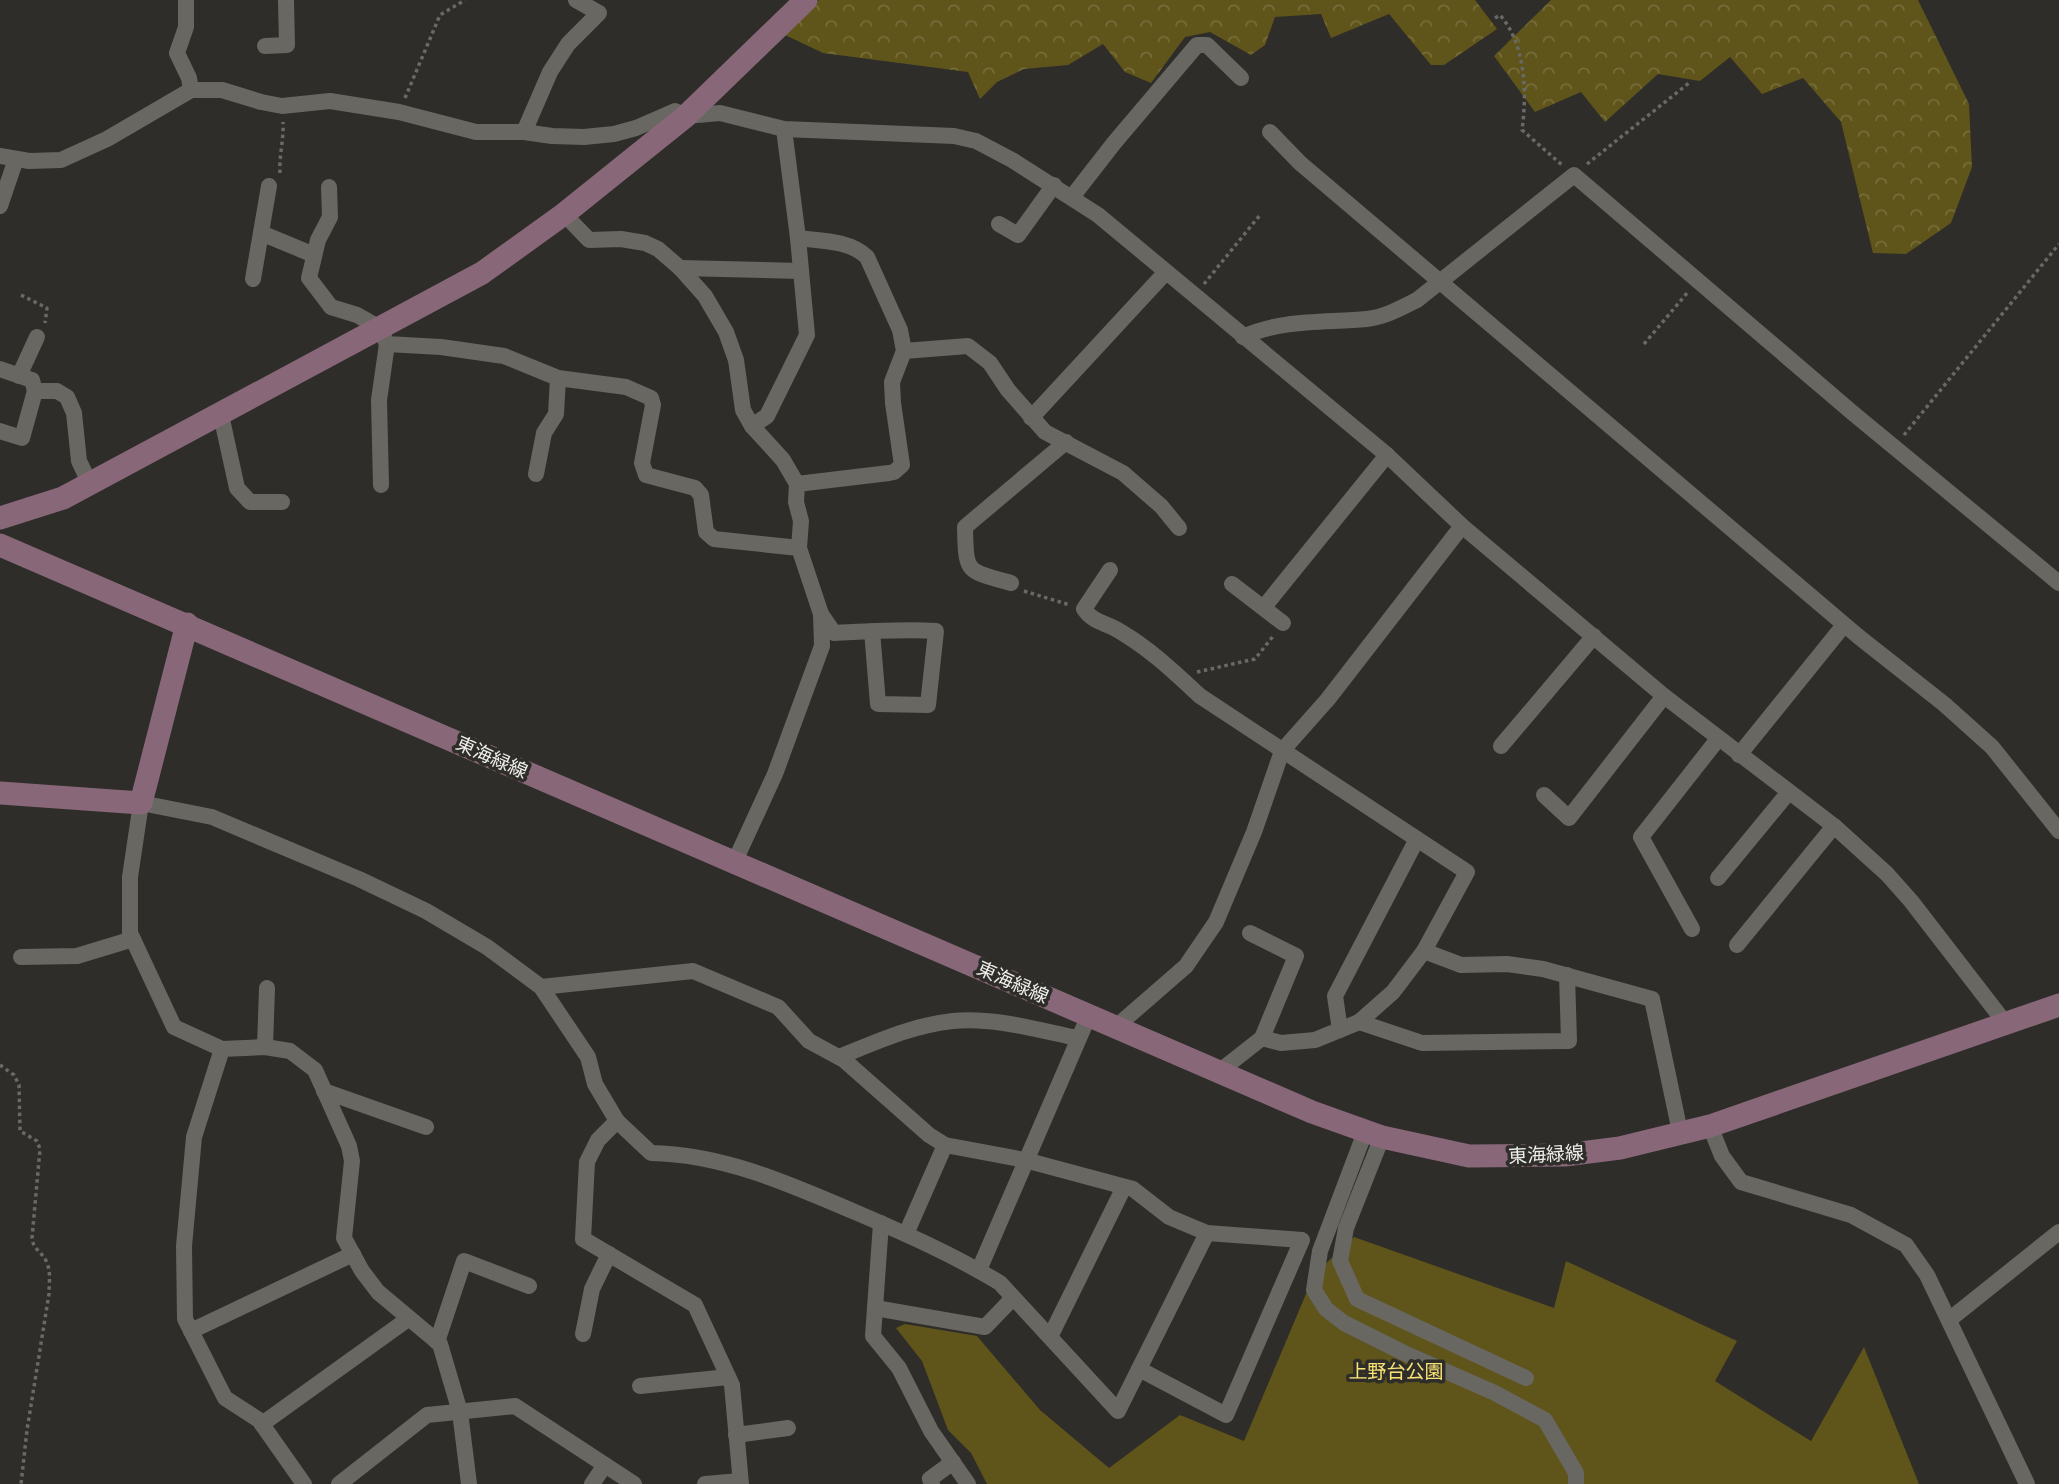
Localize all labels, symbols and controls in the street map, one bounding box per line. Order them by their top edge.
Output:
street label: 東海緑線 [453,731,531,783]
street label: 東海緑線 [974,956,1052,1008]
street label: 東海緑線 [1507,1141,1585,1167]
park label: 上野台公園 [1348,1360,1444,1382]

